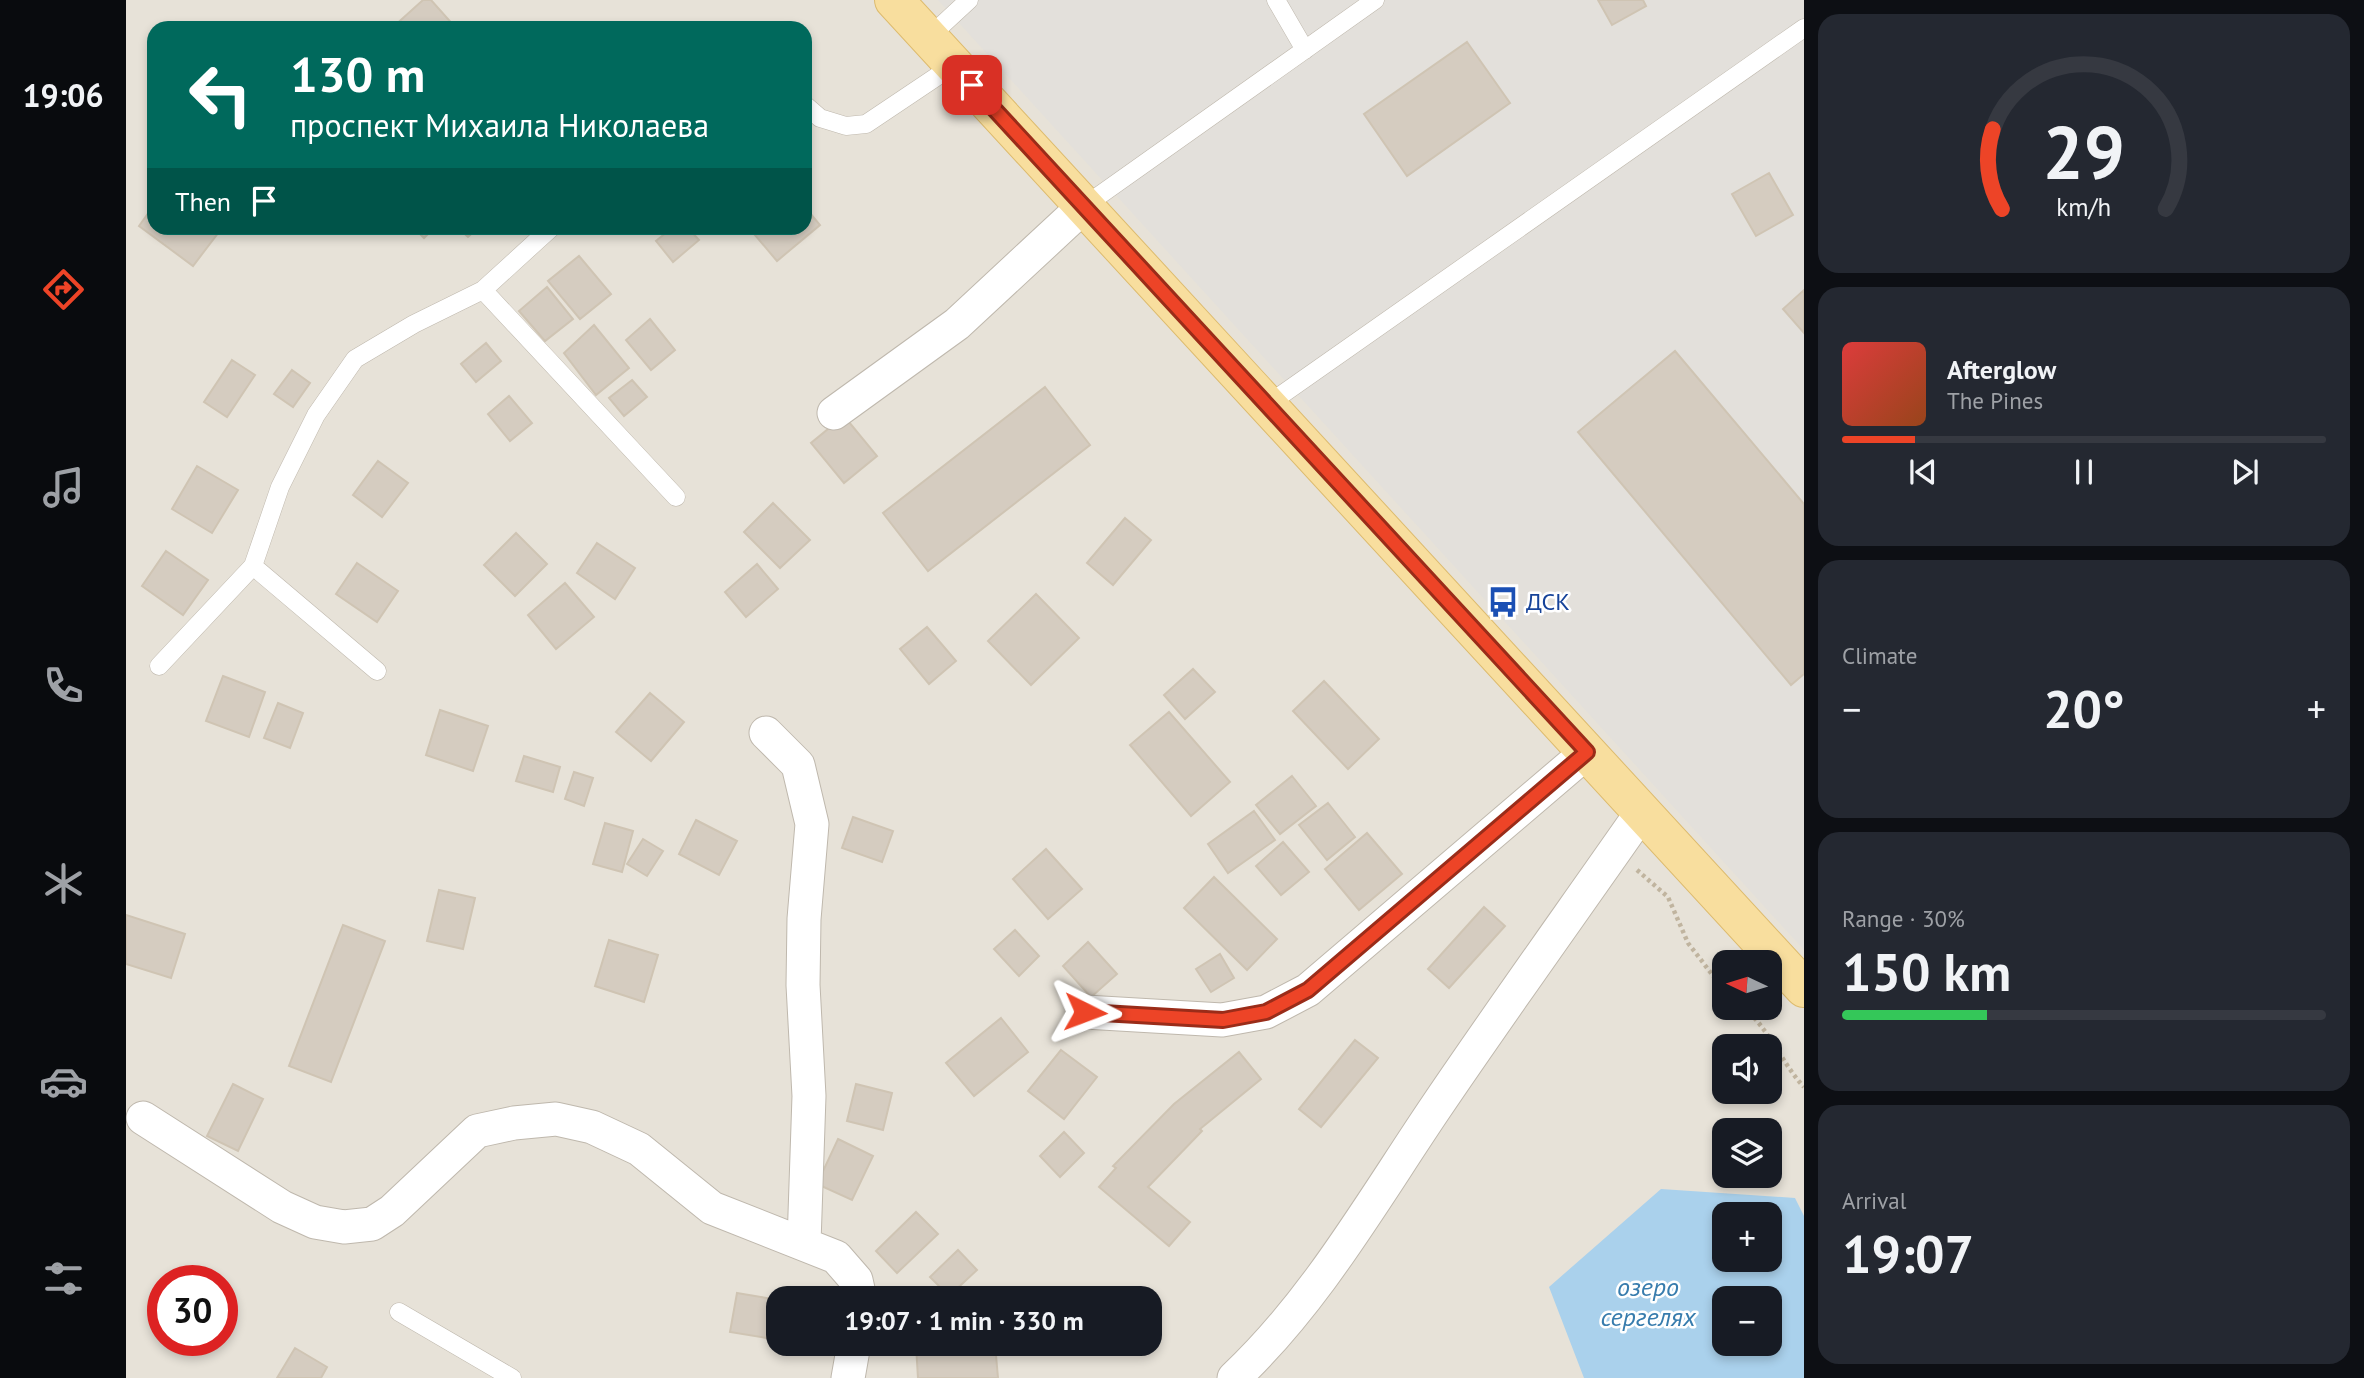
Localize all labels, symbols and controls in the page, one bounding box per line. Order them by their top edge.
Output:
text: 130 m [290,42,425,106]
icon: left [175,49,266,140]
pin [942,55,1002,115]
icon: arrive [953,66,991,104]
text: 19:06 [22,74,104,116]
text: проспект Михаила Николаева [290,104,709,146]
text: 29 [2043,106,2125,200]
icon: arrive [245,182,283,220]
text: Then [175,185,231,218]
text: km/h [2057,191,2111,223]
icon: directions [39,265,88,314]
text: Afterglow [1947,353,2056,386]
text: The Pines [1947,386,2043,415]
icon: previous [1904,453,1942,491]
icon: pause [2065,453,2103,491]
icon: next [2226,453,2264,491]
icon: music [39,463,88,512]
bus stop icon: ДСК [1486,585,1520,619]
place label: ДСК [1526,586,1570,617]
text: Climate [1842,641,1917,670]
icon: phone [39,661,88,710]
text: 20° [2043,675,2125,742]
text: − [1842,684,1861,733]
text: + [2307,684,2326,733]
icon: climate [39,859,88,908]
text: Range · 30% [1842,904,1965,933]
text: 150 km [1842,938,2011,1005]
north arrow [1712,950,1782,1020]
map controls [1712,950,1782,1356]
position arrow [1048,975,1122,1049]
button: sound [1712,1034,1782,1104]
icon: car [39,1057,88,1106]
button: layers [1712,1118,1782,1188]
text: Arrival [1842,1186,1906,1215]
button: + [1712,1202,1782,1272]
text: 19:07 [1842,1220,1974,1287]
icon: filters [39,1254,88,1303]
speed limit sign: 30 [147,1265,238,1356]
water label: озеро сергелях [1600,1270,1697,1333]
button: − [1712,1286,1782,1356]
text: 19:07 · 1 min · 330 m [844,1304,1084,1337]

